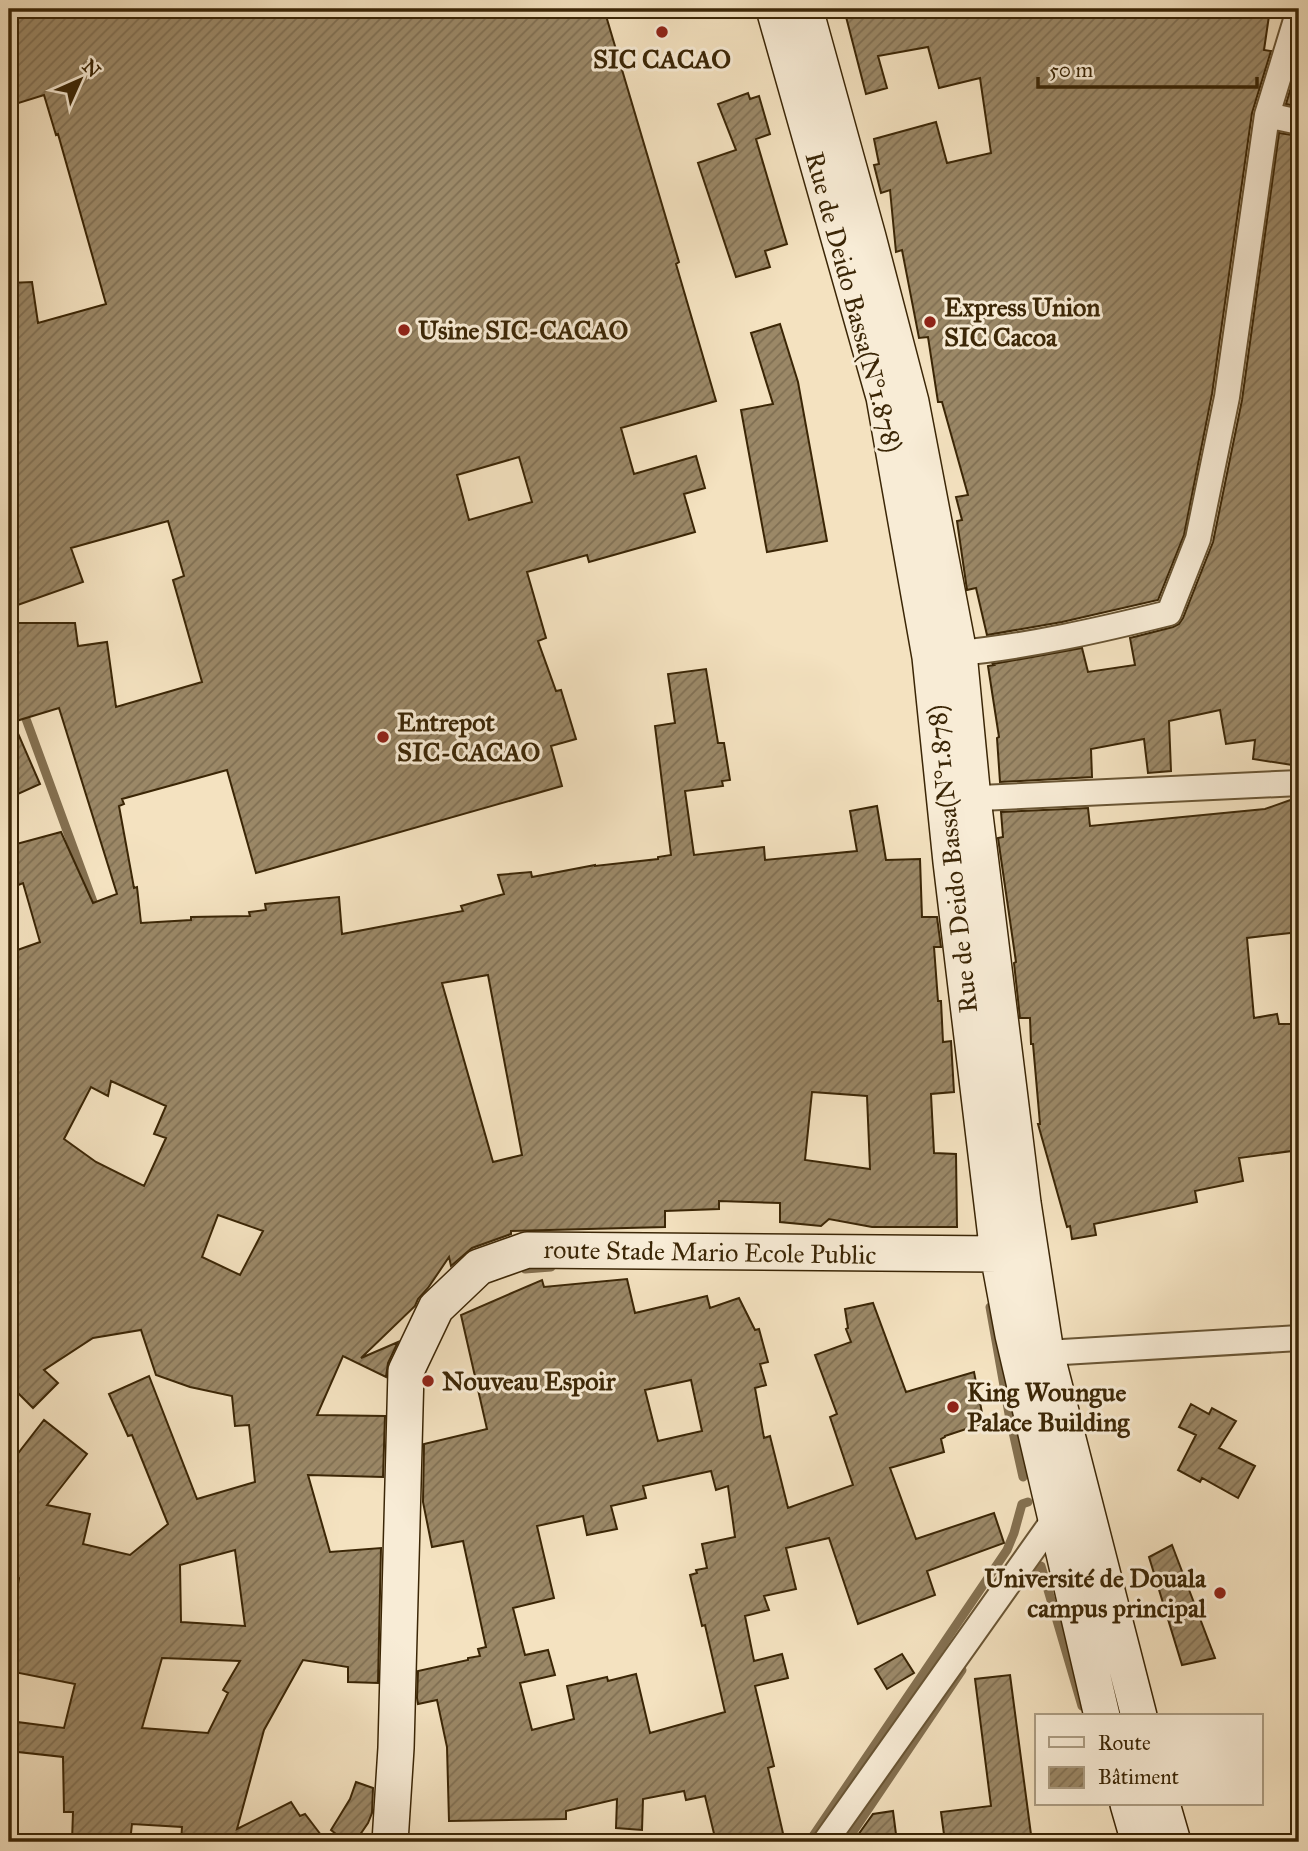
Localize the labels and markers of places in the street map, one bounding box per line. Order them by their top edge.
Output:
marker: SIC CACAO [654,24,670,40]
place label: SIC CACAO [593,43,731,75]
place label: Express Union SIC Cacoa [944,291,1100,353]
place label: Usine SIC-CACAO [418,314,628,346]
marker: Express Union SIC Cacoa [922,314,938,330]
marker: Usine SIC-CACAO [396,322,412,338]
place label: Entrepot SIC-CACAO [397,706,540,768]
marker: Entrepot SIC-CACAO [375,729,391,745]
place label: Nouveau Espoir [442,1365,617,1397]
marker: Nouveau Espoir [420,1373,436,1389]
place label: King Woungue Palace Building [967,1376,1130,1439]
marker: King Woungue Palace Building [945,1399,961,1415]
place label: Université de Douala campus principal [984,1562,1207,1624]
marker: Université de Douala campus principal [1212,1585,1228,1601]

